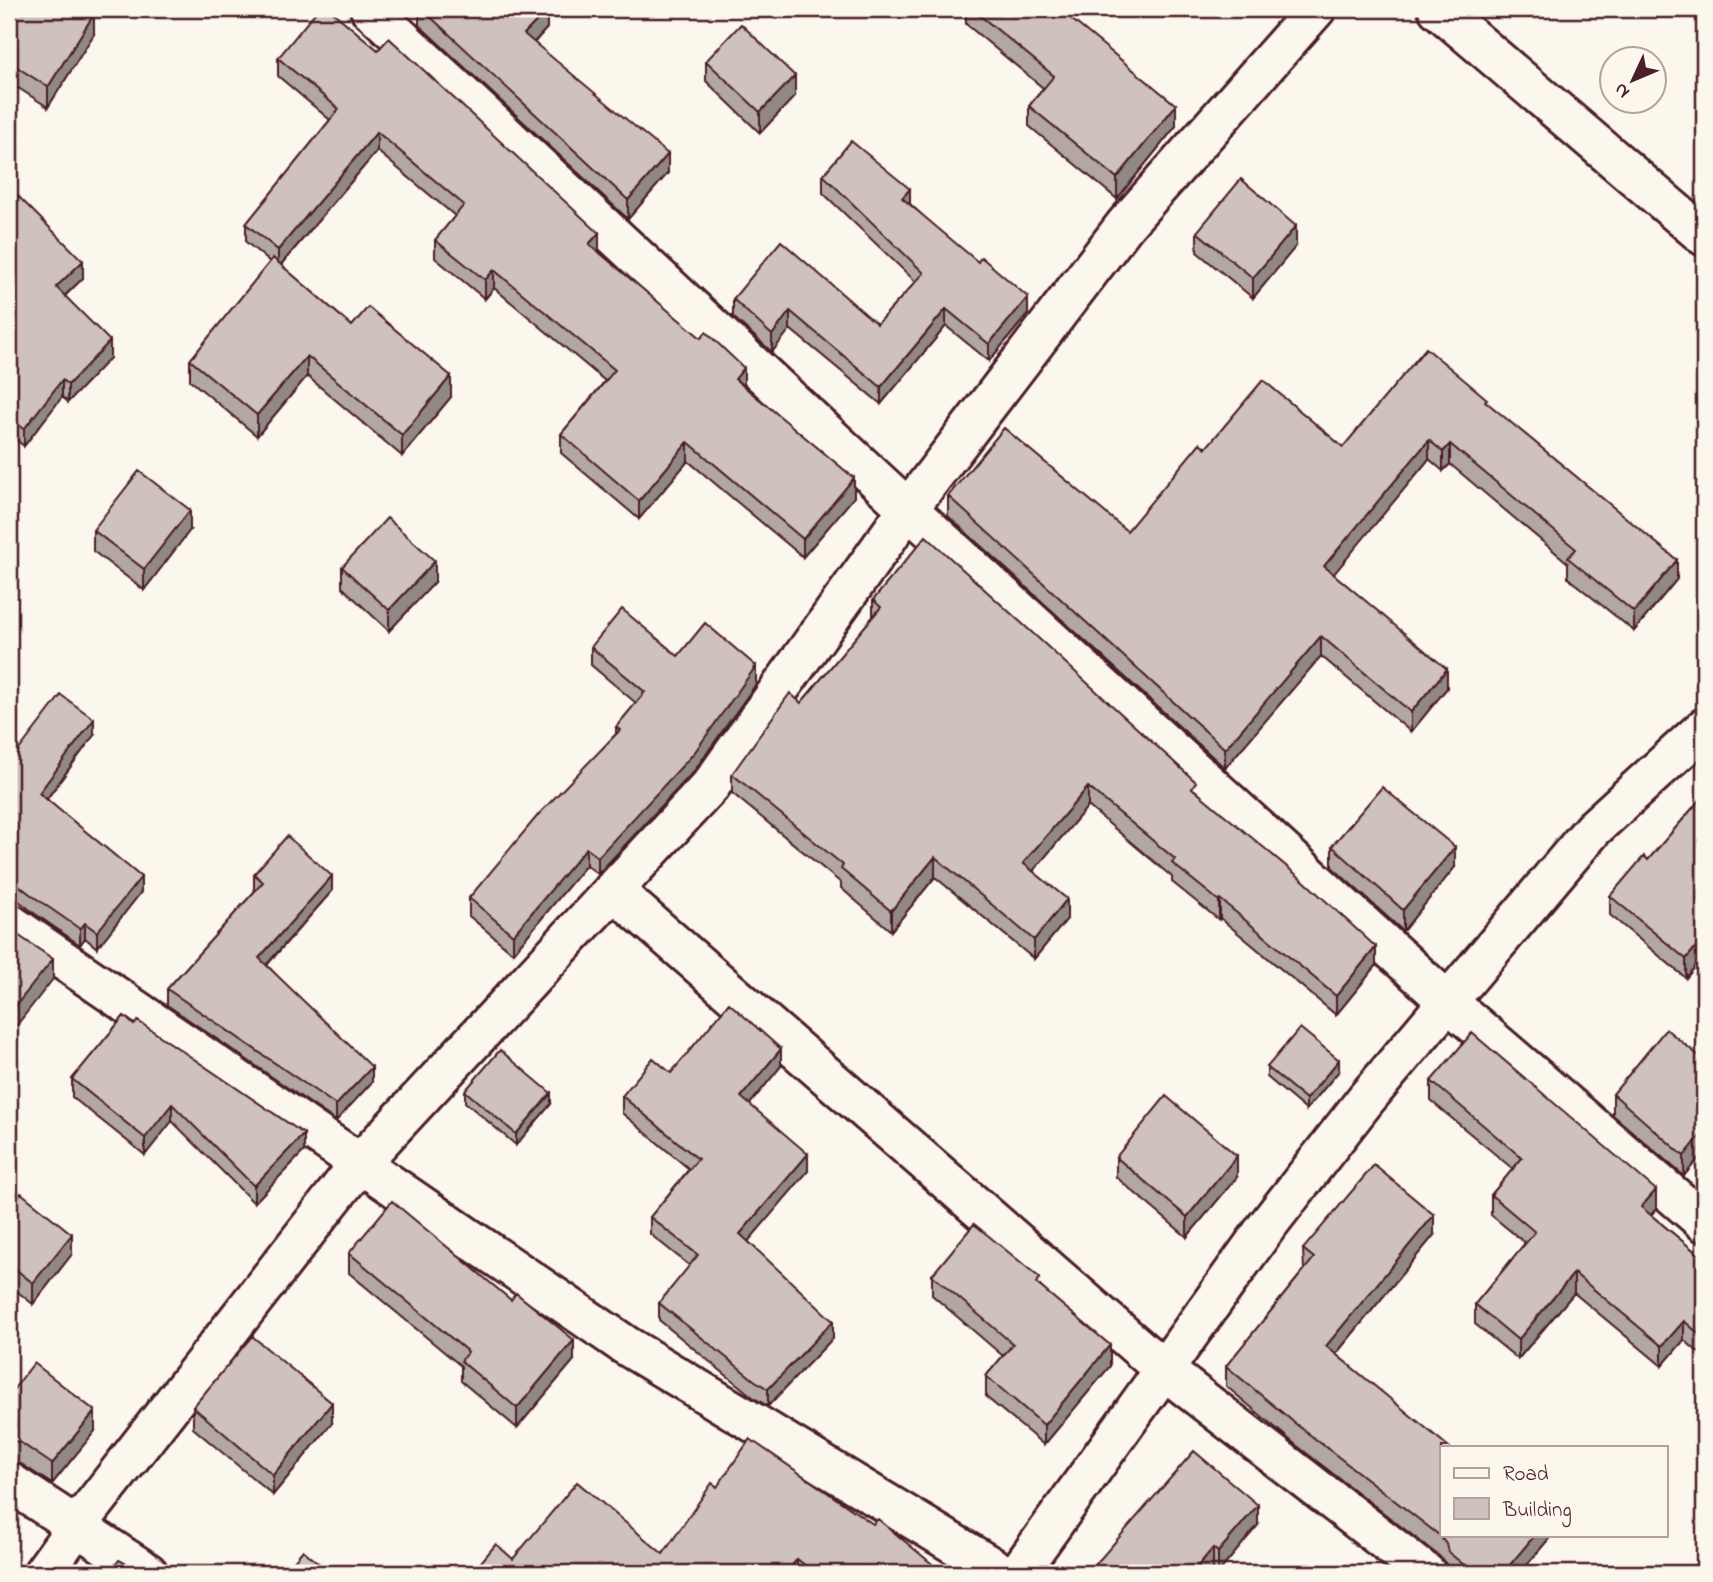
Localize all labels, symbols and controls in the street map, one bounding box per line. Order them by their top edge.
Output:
north arrow [1598,46,1668,116]
text: N [1608,76,1637,104]
legend [1440,1446,1668,1536]
text: Road [1503,1460,1549,1490]
text: Building [1502,1496,1572,1528]

